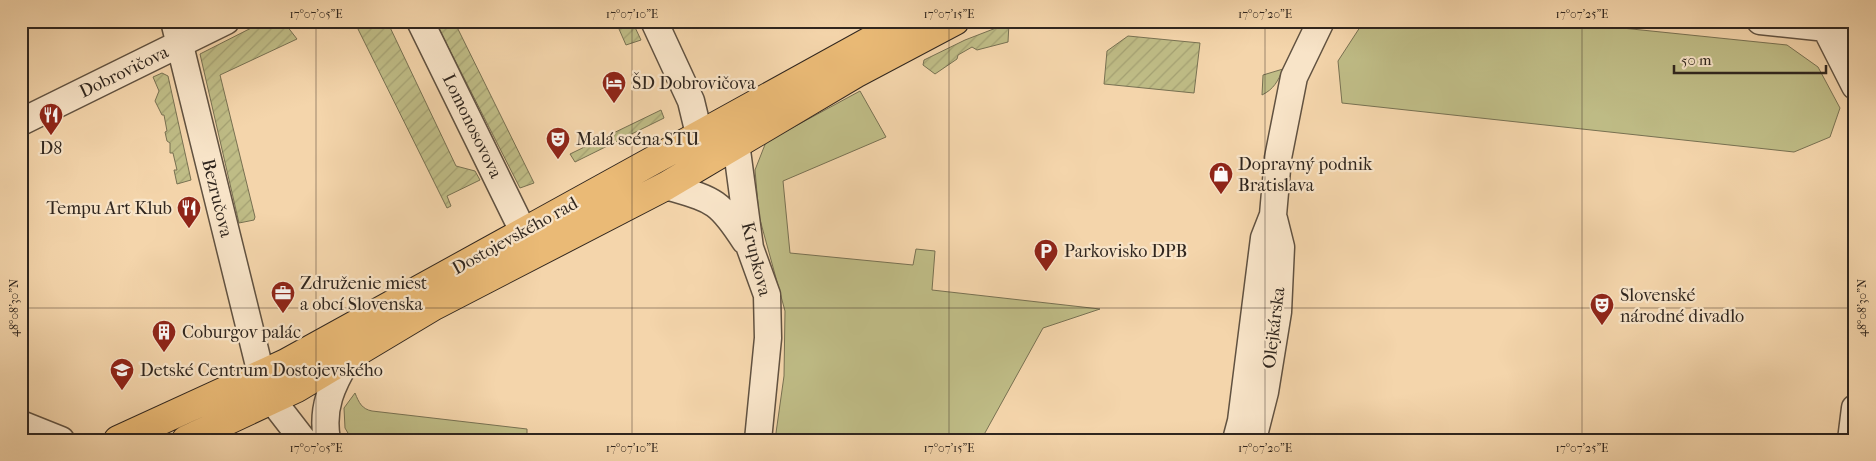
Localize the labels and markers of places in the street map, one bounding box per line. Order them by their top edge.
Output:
hotel icon: ŠD Dobrovičova [601,70,627,104]
place label: ŠD Dobrovičova [632,71,756,94]
restaurant icon: D8 [38,102,64,136]
theatre icon: Malá scéna STU [545,126,571,160]
place label: Malá scéna STU [576,129,700,150]
place label: D8 [40,138,62,159]
place label: Dopravný podnik Bratislava [1238,154,1373,196]
shop icon: Dopravný podnik Bratislava [1208,161,1234,195]
restaurant icon: Tempu Art Klub [176,195,202,229]
place label: Tempu Art Klub [47,198,172,219]
parking icon: Parkovisko DPB [1033,238,1059,272]
place label: Parkovisko DPB [1064,241,1187,262]
place label: Združenie miest a obcí Slovenska [300,273,428,315]
office icon: Združenie miest a obcí Slovenska [270,280,296,314]
place label: Slovenské národné divadlo [1620,285,1744,327]
theatre icon: Slovenské národné divadlo [1589,292,1615,326]
building icon: Coburgov palác [151,319,177,353]
place label: Coburgov palác [182,322,301,343]
school or university icon: Detské Centrum Dostojevského [109,357,135,391]
place label: Detské Centrum Dostojevského [140,360,383,381]

